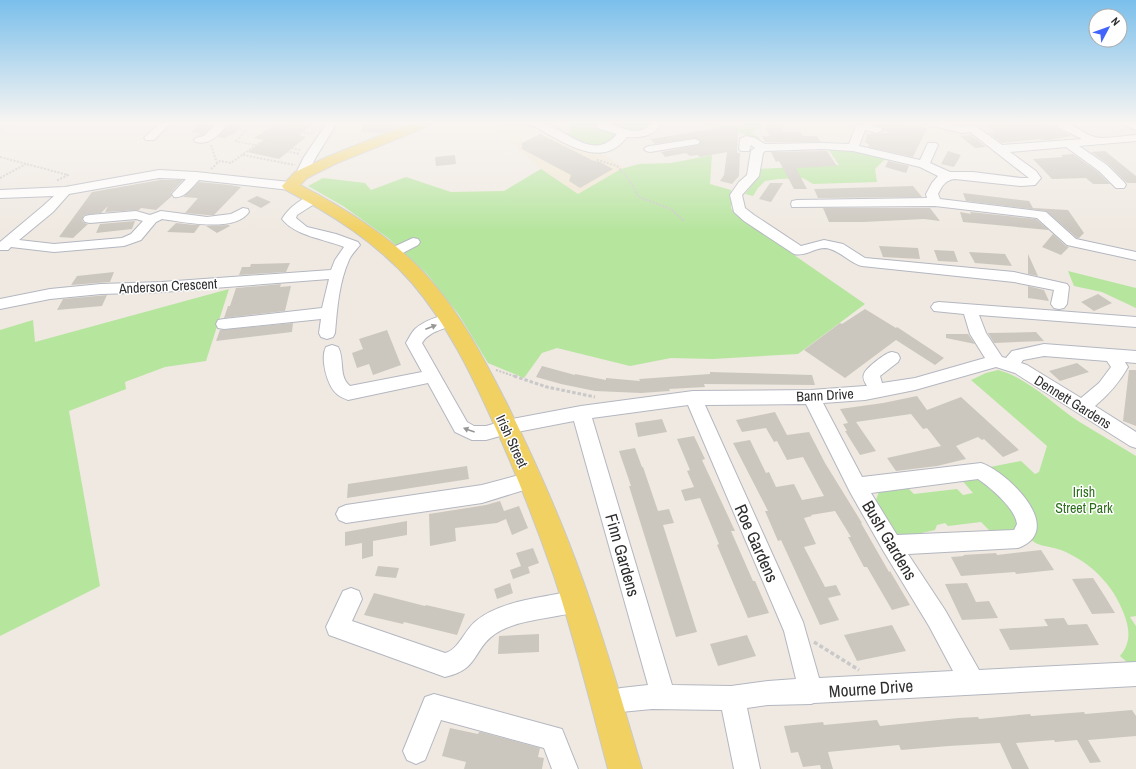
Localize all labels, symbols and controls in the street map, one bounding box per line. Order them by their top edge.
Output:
north arrow [1088,8,1128,48]
text: N [1108,14,1123,28]
street label: Anderson Crescent [117,274,218,298]
one-way arrow [426,323,438,329]
street label: Dennett Gardens [1031,371,1115,433]
street label: Bann Drive [796,385,854,405]
street label: Irish Street [492,412,532,470]
one-way arrow [463,427,475,433]
park label: Irish Street Park [1055,483,1113,517]
street label: Bush Gardens [857,496,923,584]
street label: Roe Gardens [730,500,784,586]
street label: Finn Gardens [600,511,646,599]
street label: Mourne Drive [828,674,914,702]

